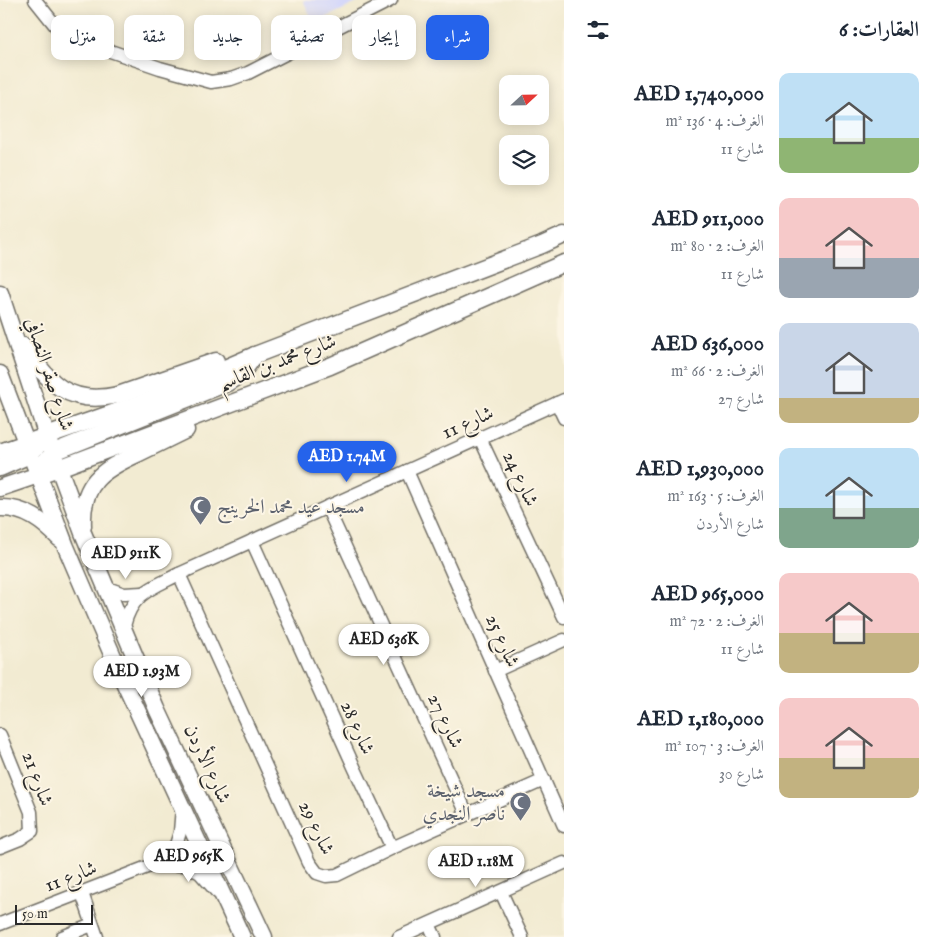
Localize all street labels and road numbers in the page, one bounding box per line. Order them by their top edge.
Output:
street label: شارع صقر النصافي [15,314,79,435]
street label: شارع محمد بن القاسم [214,329,342,403]
street label: شارع 11 [438,401,499,449]
street label: شارع 24 [493,447,544,512]
street label: شارع 25 [476,610,525,673]
street label: شارع 27 [418,690,469,754]
street label: شارع 28 [330,697,380,760]
street label: شارع الأردن [174,719,240,809]
street label: شارع 21 [12,748,58,811]
street label: شارع 29 [289,797,340,861]
street label: شارع 11 [41,856,102,902]

